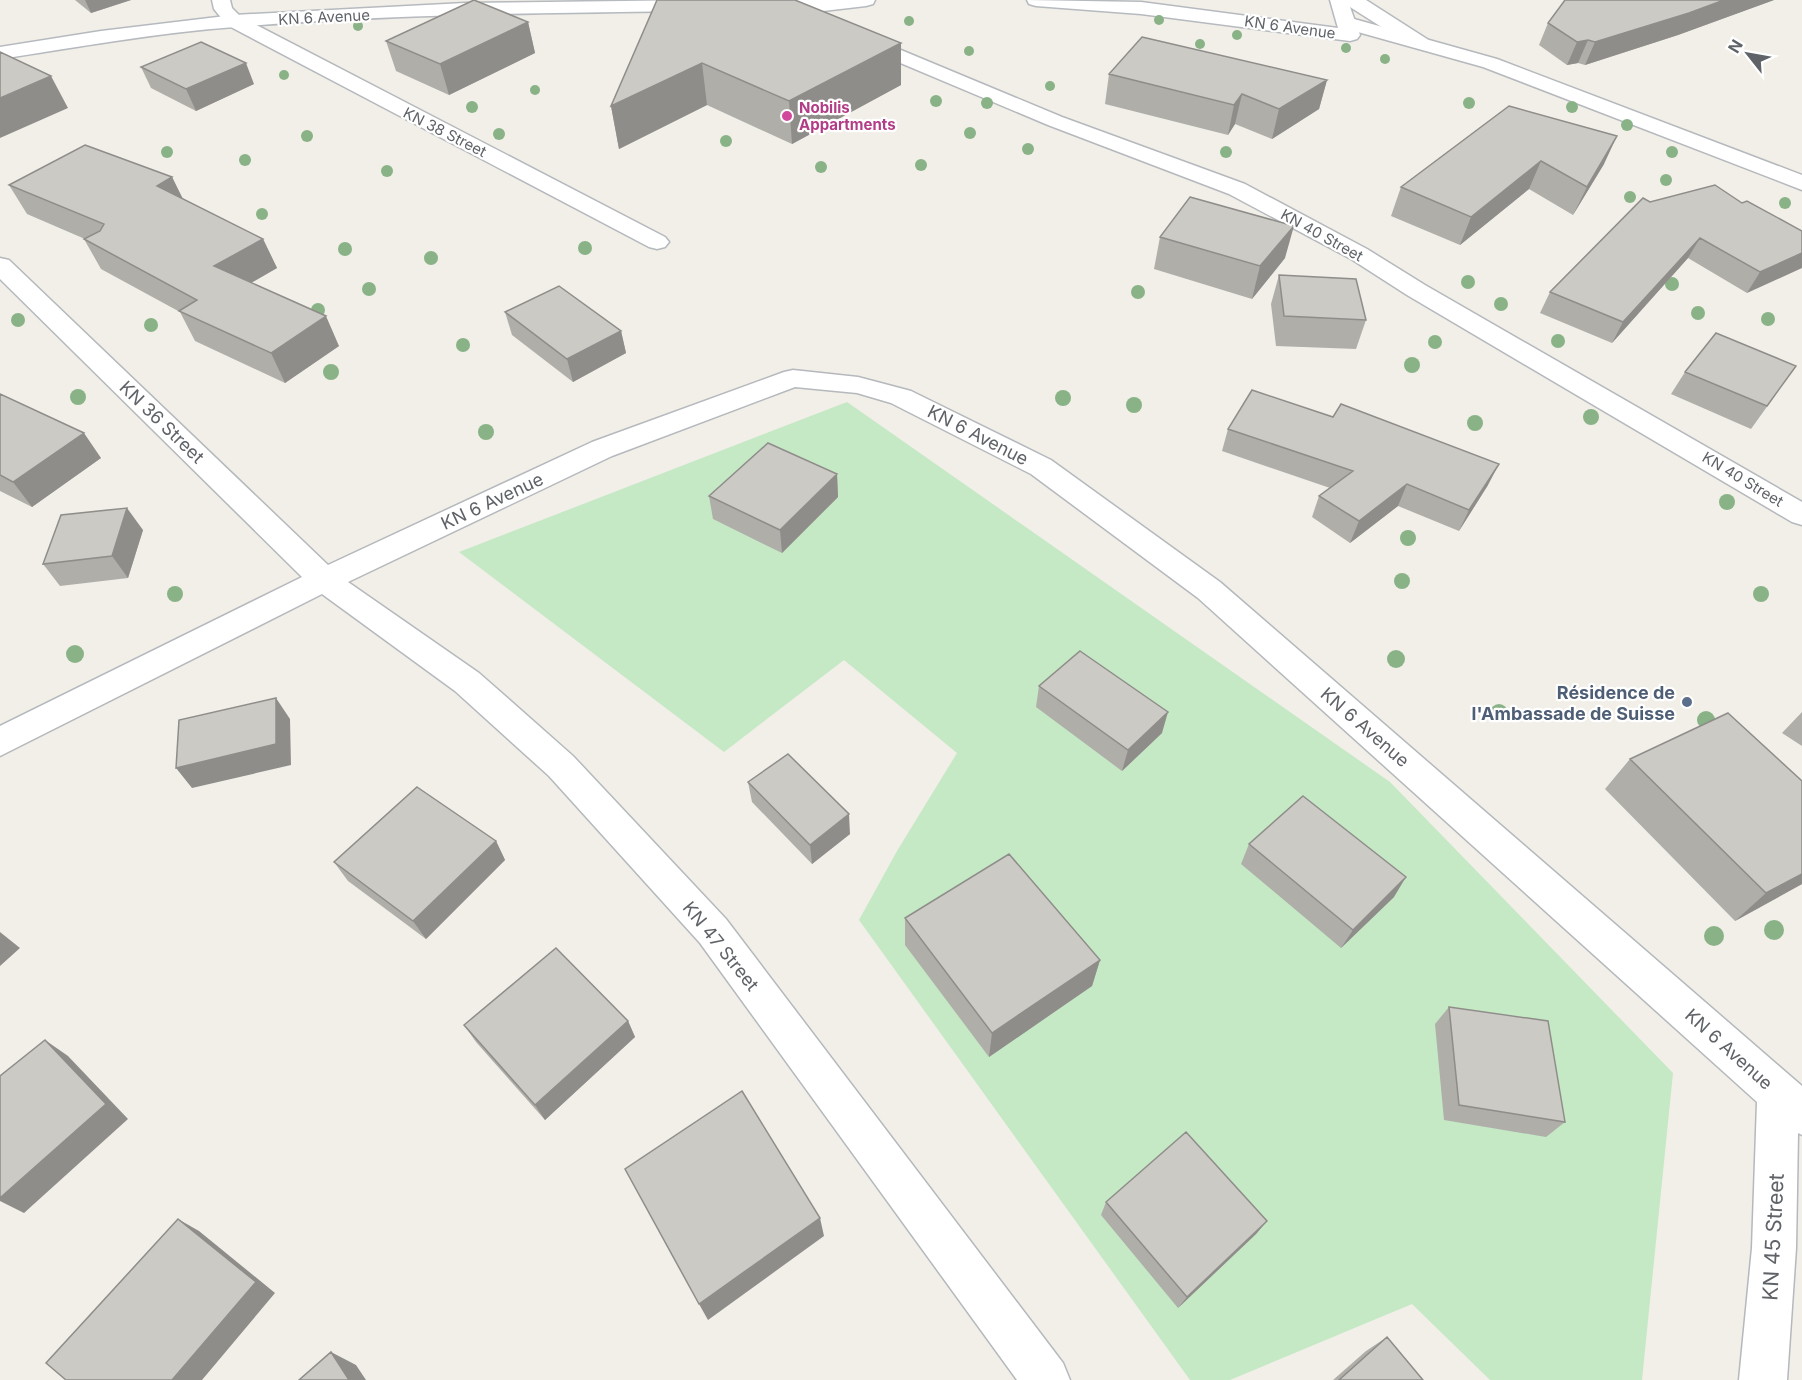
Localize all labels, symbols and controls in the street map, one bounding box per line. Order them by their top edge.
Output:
street label: KN 6 Avenue [278,5,370,29]
street label: KN 6 Avenue [1243,11,1337,43]
north arrow [1718,24,1778,84]
text: N [1723,36,1747,57]
place label: Nobilis Appartments [799,98,896,134]
street label: KN 38 Street [400,103,490,161]
marker: Nobilis Appartments [780,109,794,123]
street label: KN 40 Street [1277,205,1367,265]
street label: KN 36 Street [116,377,209,467]
street label: KN 6 Avenue [924,401,1032,469]
street label: KN 40 Street [1699,447,1787,511]
street label: KN 6 Avenue [438,468,546,534]
place label: Résidence de l'Ambassade de Suisse [1472,682,1675,724]
street label: KN 6 Avenue [1317,683,1413,771]
marker: Résidence de l'Ambassade de Suisse [1680,695,1694,709]
street label: KN 47 Street [679,897,763,995]
street label: KN 6 Avenue [1681,1004,1777,1094]
street label: KN 45 Street [1757,1173,1789,1301]

